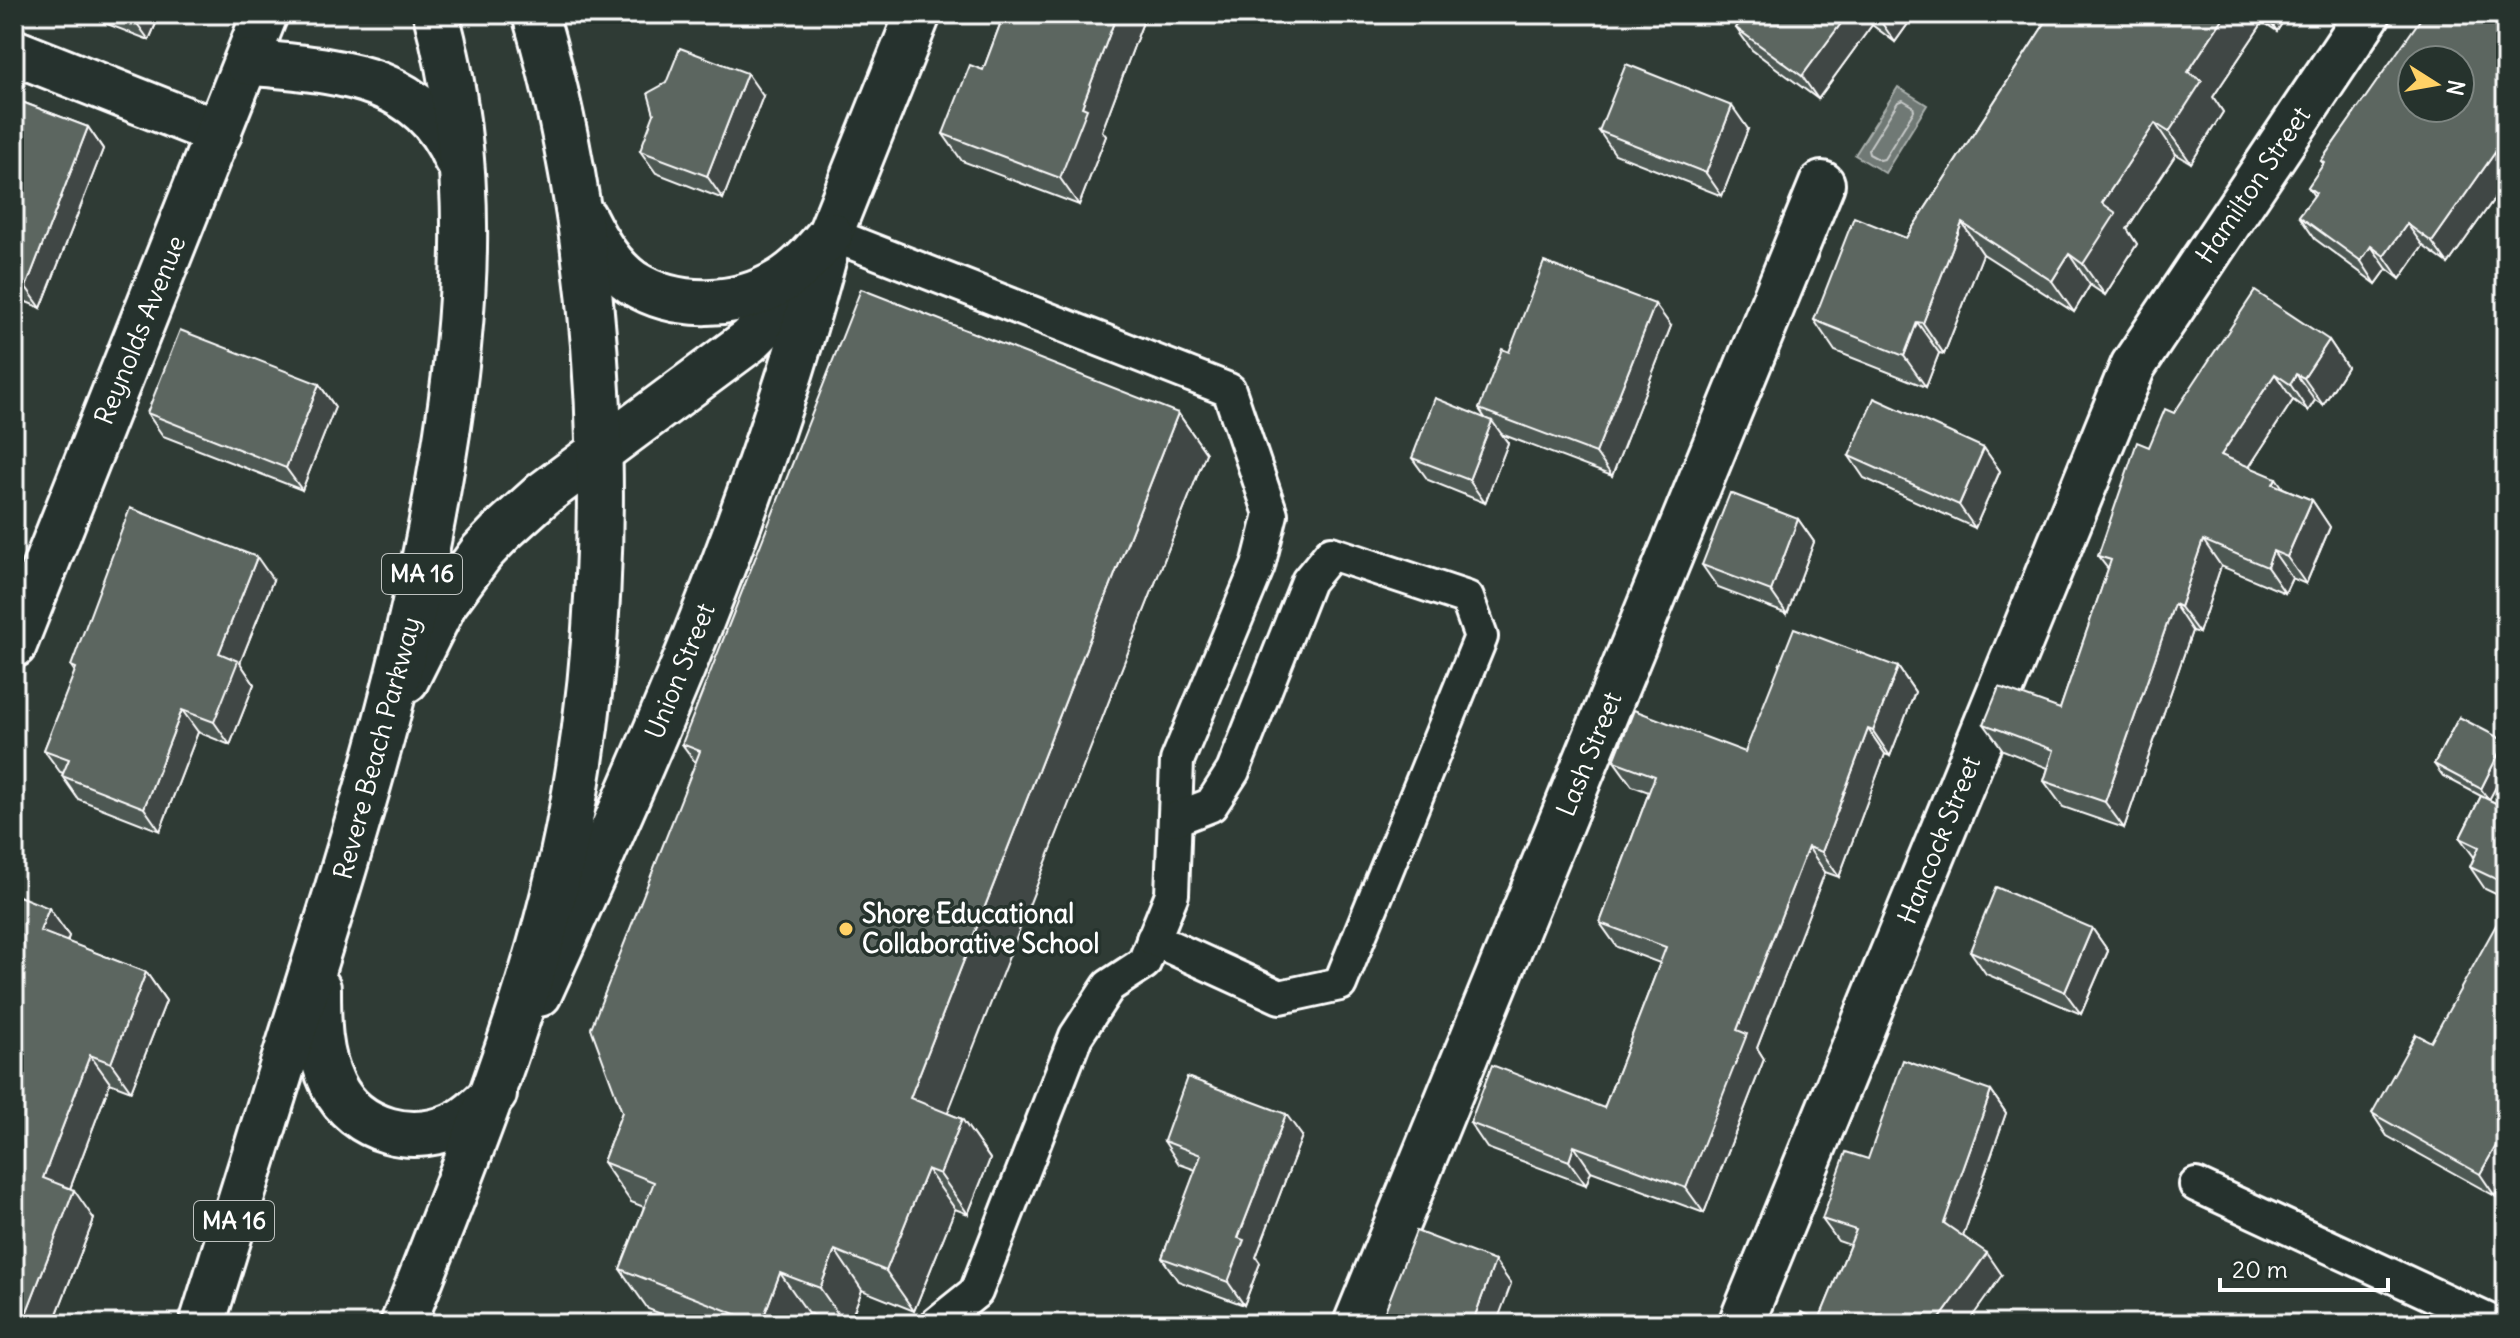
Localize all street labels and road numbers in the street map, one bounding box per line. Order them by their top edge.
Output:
street label: Hamilton Street [2188,100,2317,269]
street label: Reynolds Avenue [87,231,192,429]
road number: MA 16 [382,554,462,594]
street label: Union Street [637,598,722,744]
street label: Revere Beach Parkway [326,613,427,883]
street label: Lash Street [1549,687,1629,821]
street label: Hancock Street [1890,751,1987,929]
road number: MA 16 [194,1201,274,1241]

